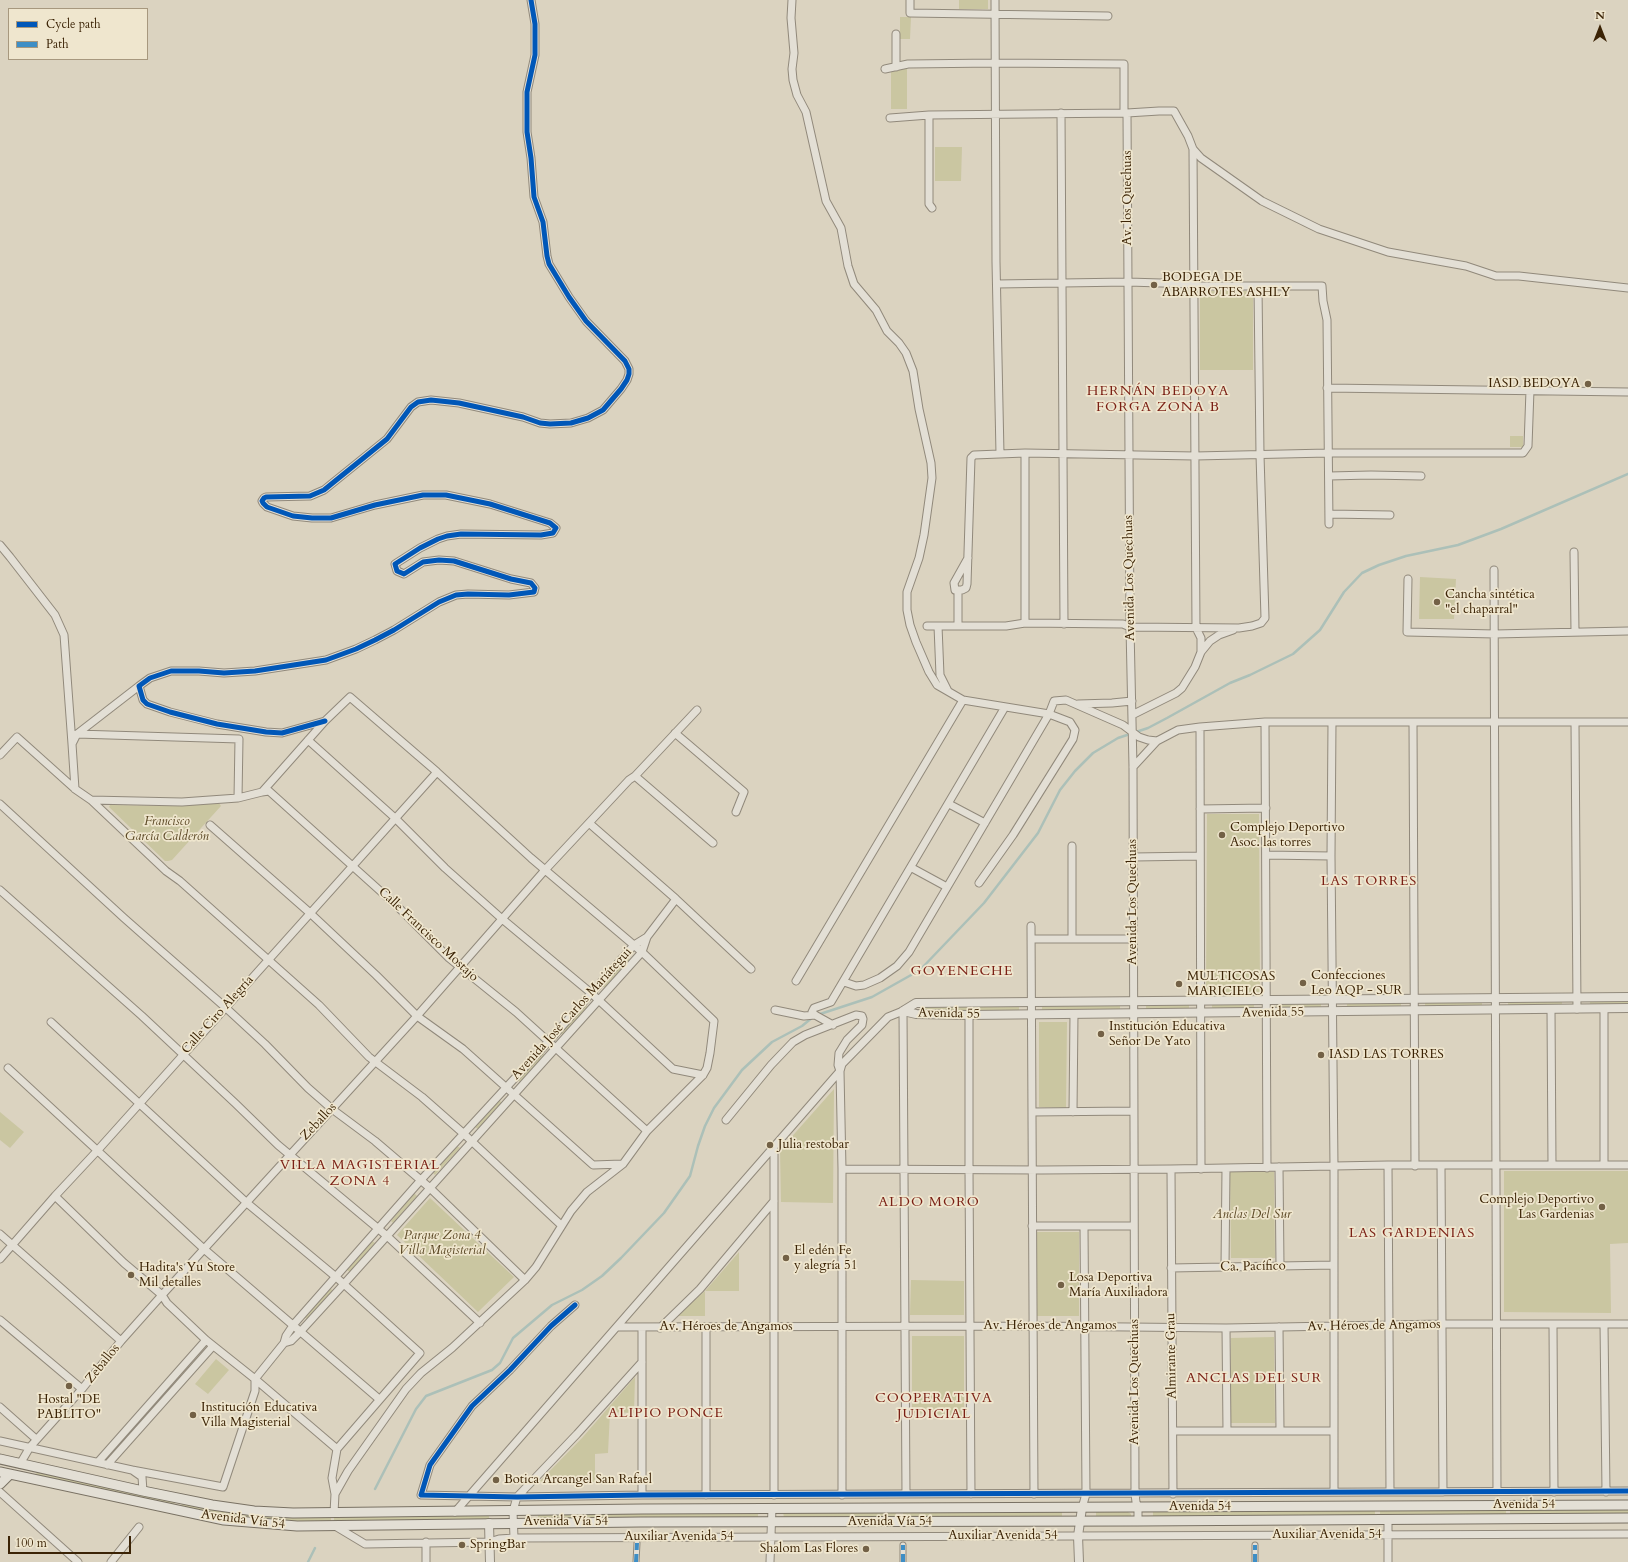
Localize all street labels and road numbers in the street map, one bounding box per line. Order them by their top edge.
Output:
street label: Av. los Quechuas [1120,150,1136,246]
street label: Avenida Los Quechuas [1121,515,1139,641]
street label: Avenida Los Quechuas [1125,839,1141,965]
street label: Calle Francisco Mostajo [375,885,481,985]
street label: Avenida José Carlos Mariátegui [509,945,635,1083]
street label: Calle Ciro Alegría [179,973,257,1057]
street label: Avenida 55 [1242,1005,1304,1021]
street label: Avenida 55 [918,1006,980,1022]
street label: Zeballos [298,1100,340,1144]
street label: Ca. Pacífico [1220,1259,1286,1275]
street label: Almirante Grau [1163,1313,1181,1399]
street label: Av. Héroes de Angamos [1307,1317,1441,1335]
street label: Av. Héroes de Angamos [983,1318,1117,1334]
street label: Av. Héroes de Angamos [659,1319,793,1335]
street label: Avenida Los Quechuas [1127,1319,1143,1445]
street label: Zeballos [83,1341,123,1387]
street label: Avenida 54 [1493,1497,1555,1513]
street label: Avenida 54 [1169,1499,1231,1515]
street label: Avenida Vía 54 [200,1507,286,1533]
street label: Avenida Vía 54 [524,1514,608,1530]
street label: Avenida Vía 54 [848,1514,932,1530]
street label: Auxiliar Avenida 54 [1272,1527,1382,1543]
street label: Auxiliar Avenida 54 [948,1528,1058,1544]
street label: Auxiliar Avenida 54 [624,1529,734,1545]

